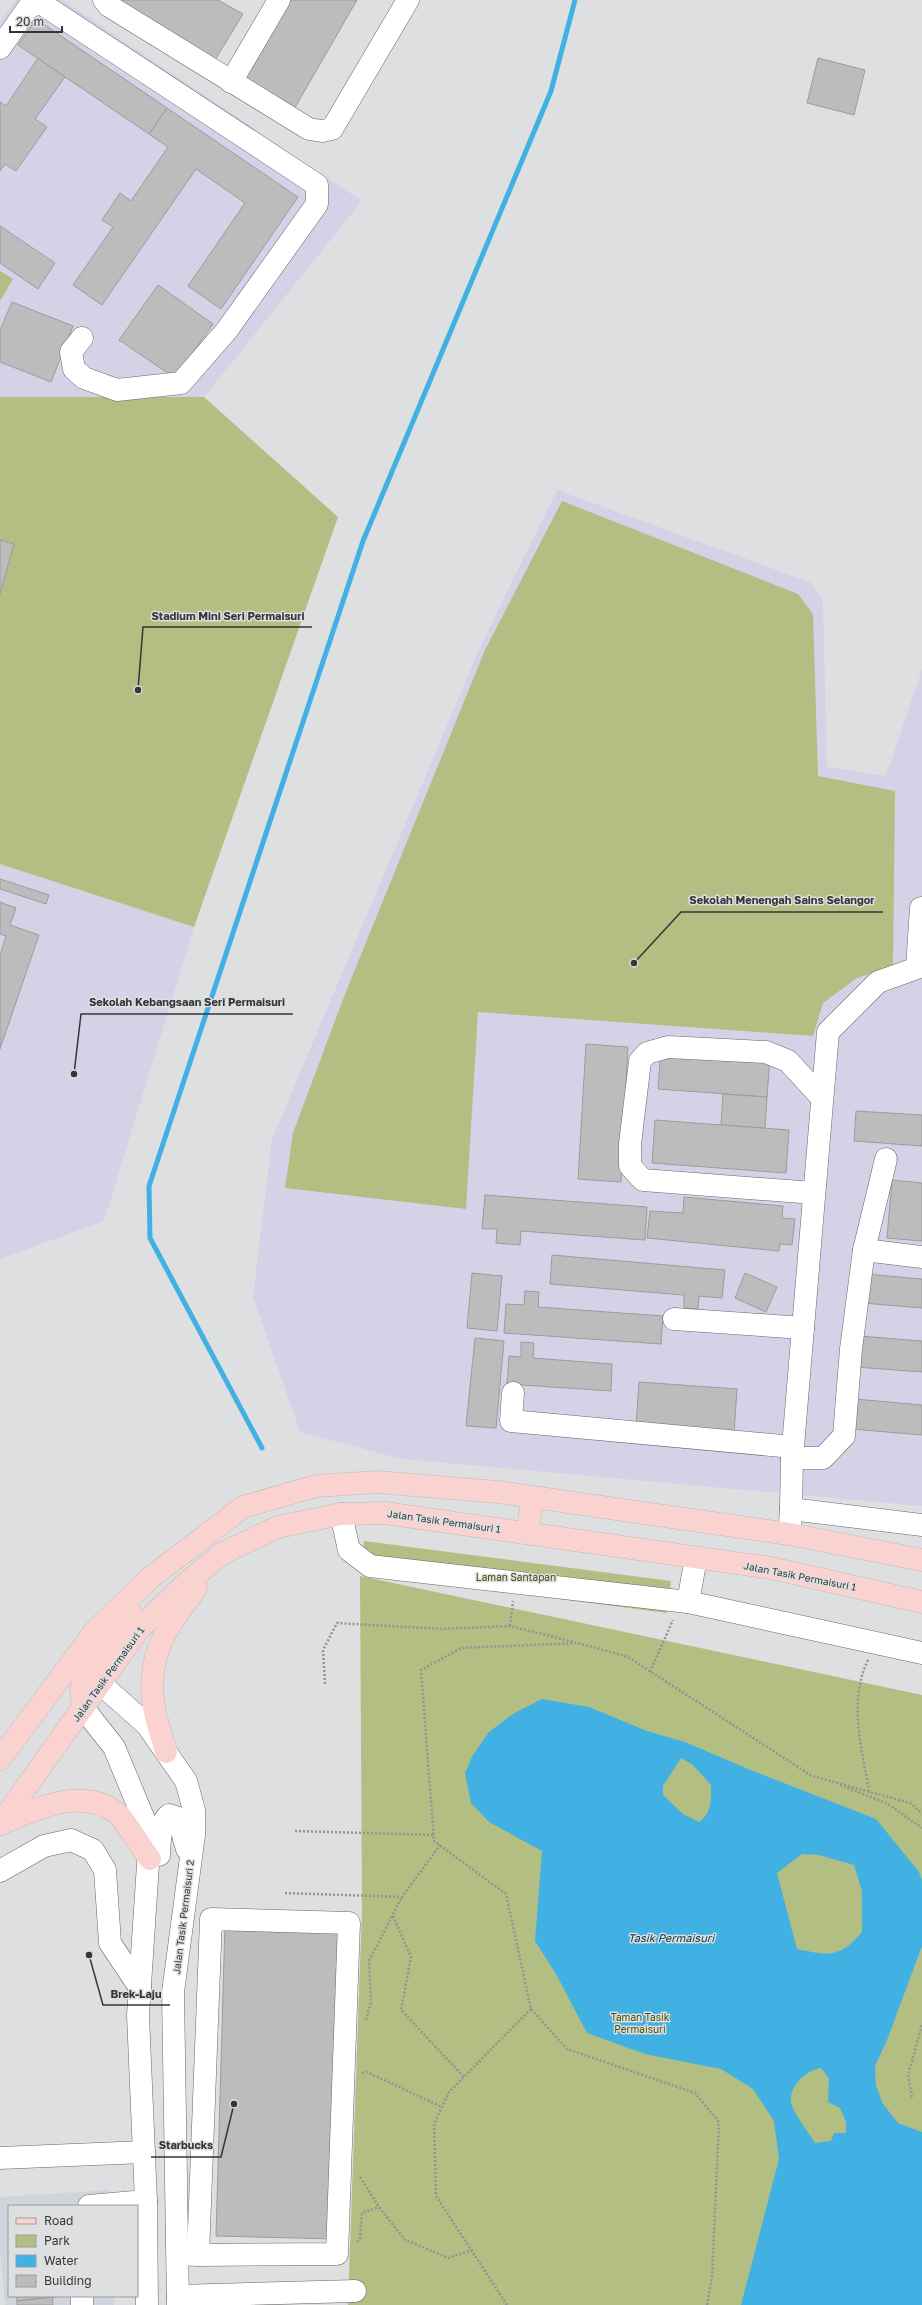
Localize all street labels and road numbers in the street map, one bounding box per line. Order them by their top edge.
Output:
street label: Jalan Tasik Permaisuri 1 [387,1507,502,1535]
street label: Jalan Tasik Permaisuri 1 [743,1559,857,1593]
street label: Jalan Tasik Permaisuri 1 [70,1624,147,1724]
street label: Jalan Tasik Permaisuri 2 [170,1859,196,1975]

